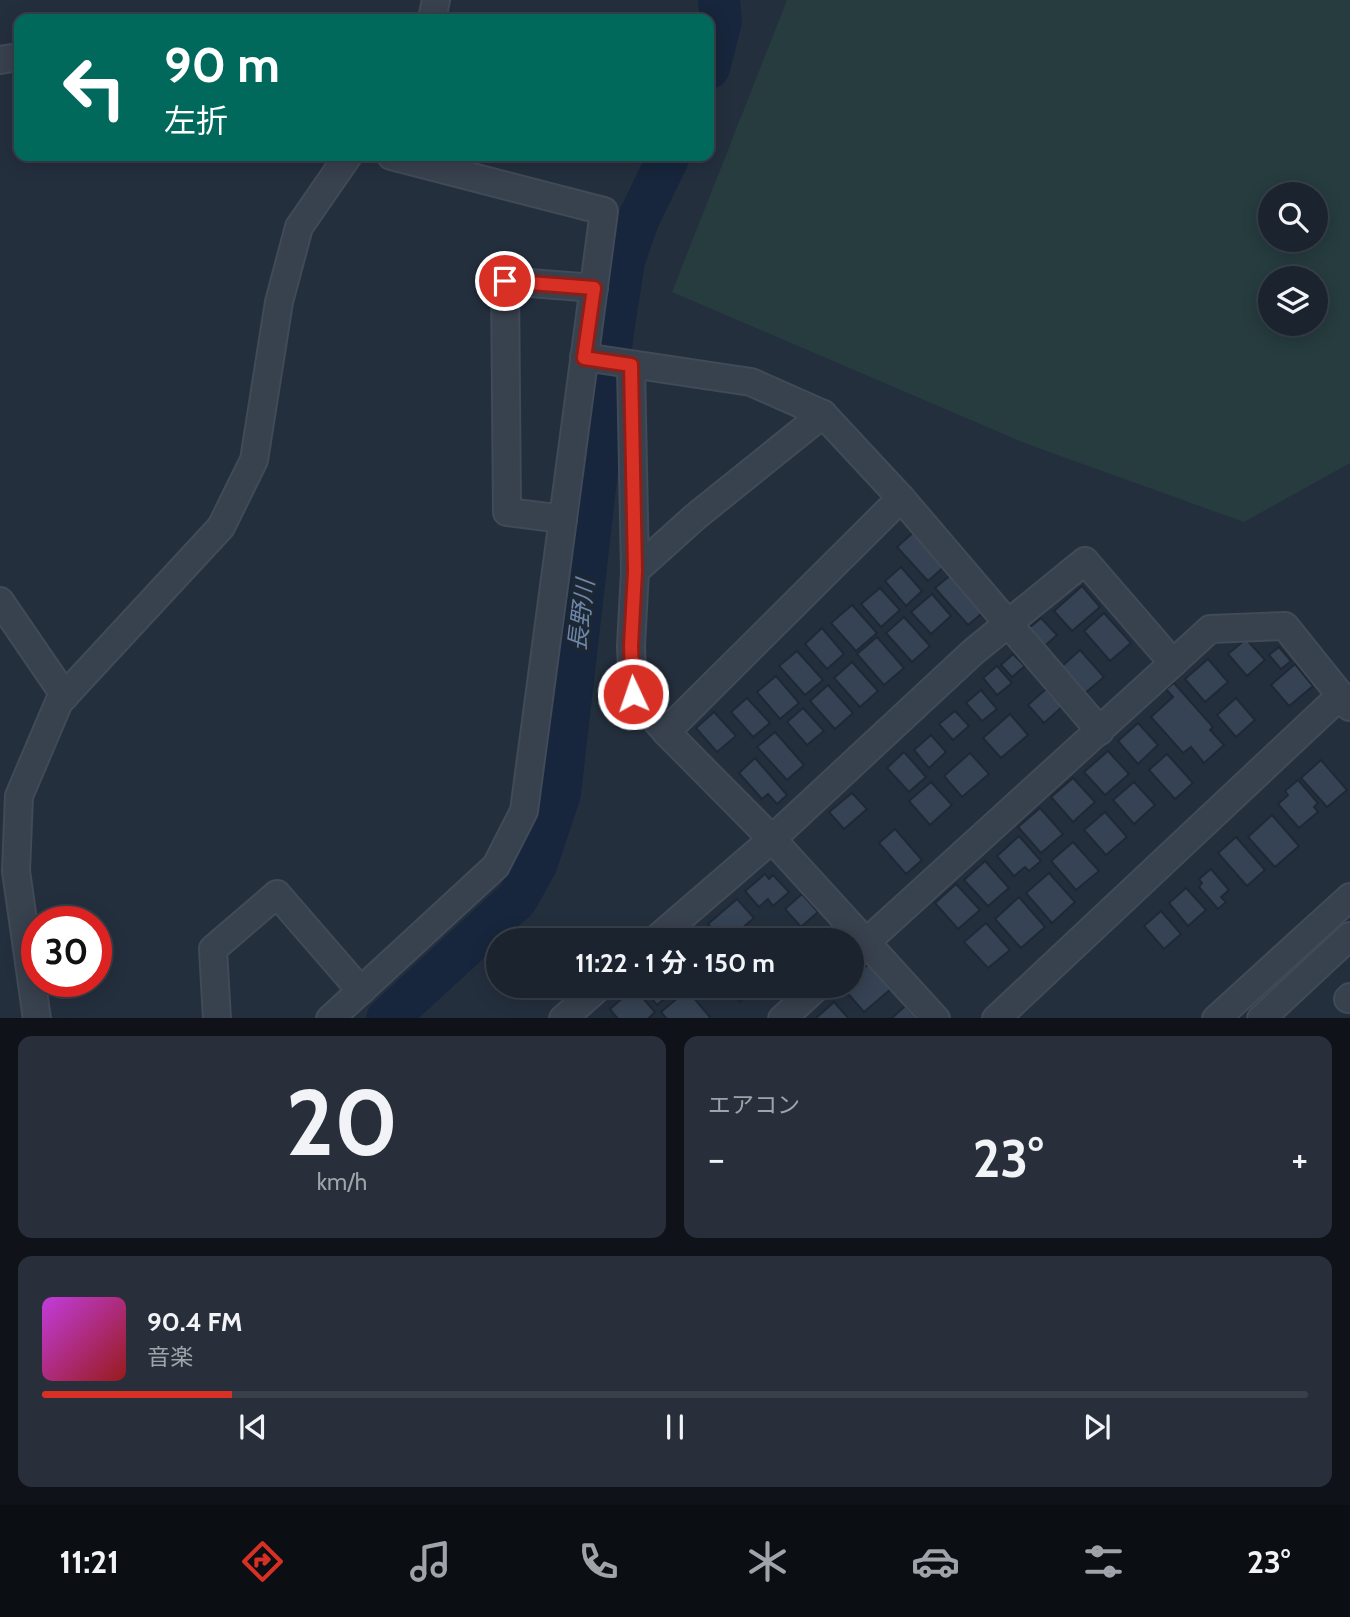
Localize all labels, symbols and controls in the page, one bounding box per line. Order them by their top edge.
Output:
text: 90 m [164,35,280,94]
icon: left [49,42,140,133]
text: 左折 [164,101,228,140]
map controls [1258,182,1328,336]
button: search [1258,182,1328,252]
pin [475,251,535,311]
icon: arrive [486,262,524,300]
button: layers [1258,266,1328,336]
water label: 長野川 [562,575,600,652]
position arrow [596,657,670,731]
speed limit sign: 30 [21,906,112,997]
text: 11:22 · 1 分 · 150 m [575,947,775,979]
text: 20 [286,1067,398,1178]
text: エアコン [708,1091,800,1119]
text: 23° [973,1127,1043,1190]
text: − [708,1135,725,1182]
text: + [1291,1135,1308,1182]
text: km/h [317,1168,367,1196]
text: 90.4 FM [147,1306,242,1338]
text: 音楽 [147,1343,193,1371]
icon: previous [234,1408,272,1446]
icon: pause [656,1408,694,1446]
icon: next [1078,1408,1116,1446]
icon: directions [238,1537,287,1586]
icon: music [406,1537,455,1586]
icon: phone [574,1537,623,1586]
icon: climate [743,1537,792,1586]
icon: car [911,1537,960,1586]
icon: filters [1079,1537,1128,1586]
text: 11:21 [60,1542,119,1581]
text: 23° [1247,1542,1290,1581]

